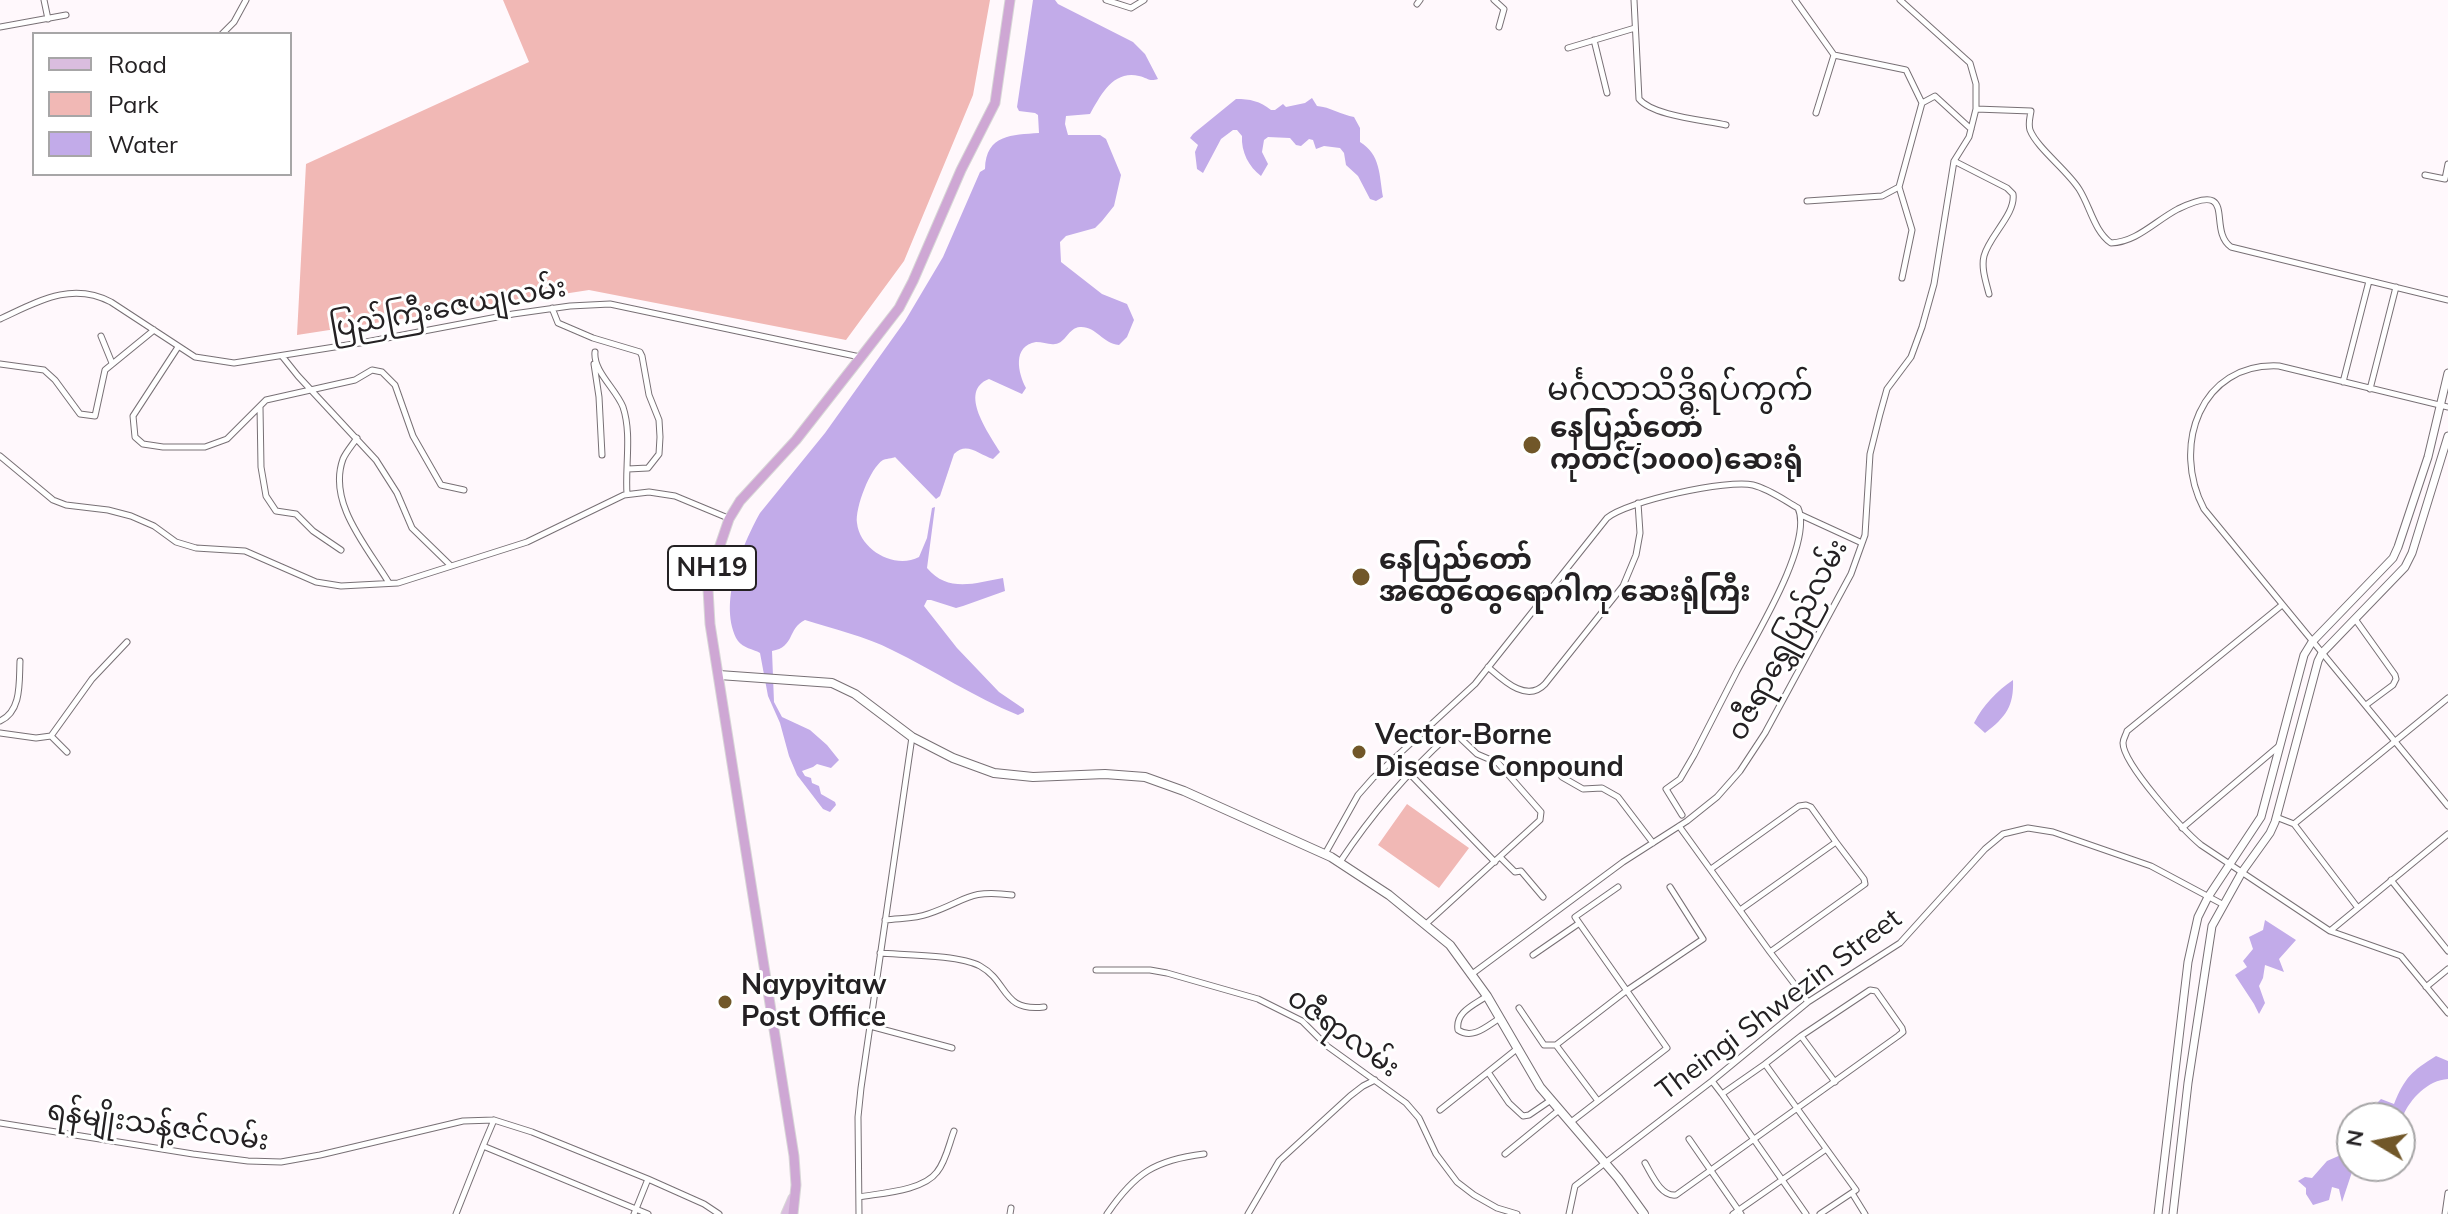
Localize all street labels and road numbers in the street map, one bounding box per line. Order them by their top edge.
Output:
street label: ပြည်ကြီးဇေယျလမ်း [327,271,569,345]
street label: ဝဇီရာရွှေပြည်လမ်း [1721,534,1855,746]
road number: NH19 [668,546,756,590]
street label: Theingi Shwezin Street [1650,902,1908,1108]
street label: ဝဇီရာလမ်း [1280,981,1406,1085]
street label: ရန်မျိုးသန့်ဇင်လမ်း [45,1094,271,1158]

